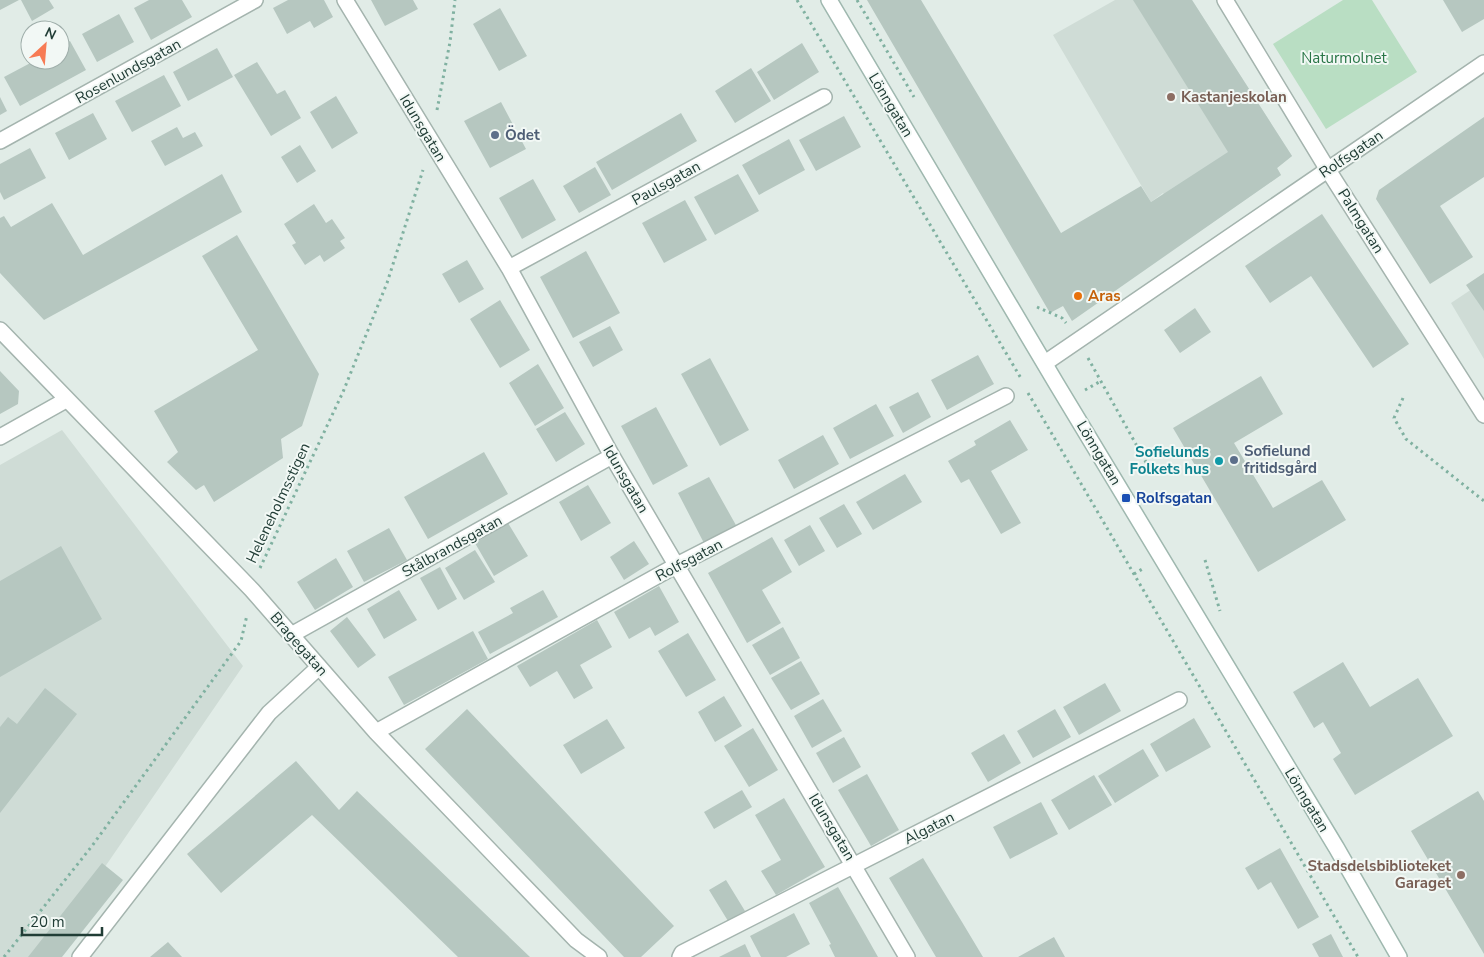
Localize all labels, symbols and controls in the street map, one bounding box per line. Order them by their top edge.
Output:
north arrow [20,20,70,70]
text: N [42,23,59,45]
street label: Rosenlundsgatan [72,34,184,108]
park label: Naturmolnet [1301,48,1387,68]
street label: Lönngatan [864,69,918,141]
place label: Kastanjeskolan [1181,87,1287,107]
street label: Idunsgatan [395,91,451,165]
marker: Kastanjeskolan [1165,91,1177,103]
place label: Ödet [505,125,540,145]
street label: Rolfsgatan [1315,125,1387,183]
marker: Ödet [489,129,501,141]
street label: Paulsgatan [628,156,704,210]
street label: Palmgatan [1333,185,1389,257]
place label: Aras [1088,286,1121,306]
marker: Aras [1072,290,1084,302]
street label: Lönngatan [1072,417,1126,489]
street label: Heleneholmsstigen [241,440,315,566]
street label: Idunsgatan [599,441,653,517]
place label: Sofielund fritidsgård [1244,441,1317,478]
place label: Sofielunds Folkets hus [1130,442,1209,479]
marker: Sofielund fritidsgård [1228,454,1240,466]
marker: Sofielunds Folkets hus [1213,455,1225,467]
place label: Rolfsgatan [1136,488,1212,508]
marker: Rolfsgatan [1120,492,1132,504]
street label: Stålbrandsgatan [398,510,506,582]
street label: Rolfsgatan [652,534,726,586]
street label: Bragegatan [266,608,332,680]
street label: Lönngatan [1280,764,1334,836]
street label: Idunsgatan [804,790,860,864]
street label: Algatan [901,807,957,849]
place label: Stadsdelsbiblioteket Garaget [1308,856,1451,893]
marker: Stadsdelsbiblioteket Garaget [1455,869,1467,881]
scale bar [22,904,102,936]
text: 20 m [30,912,65,932]

